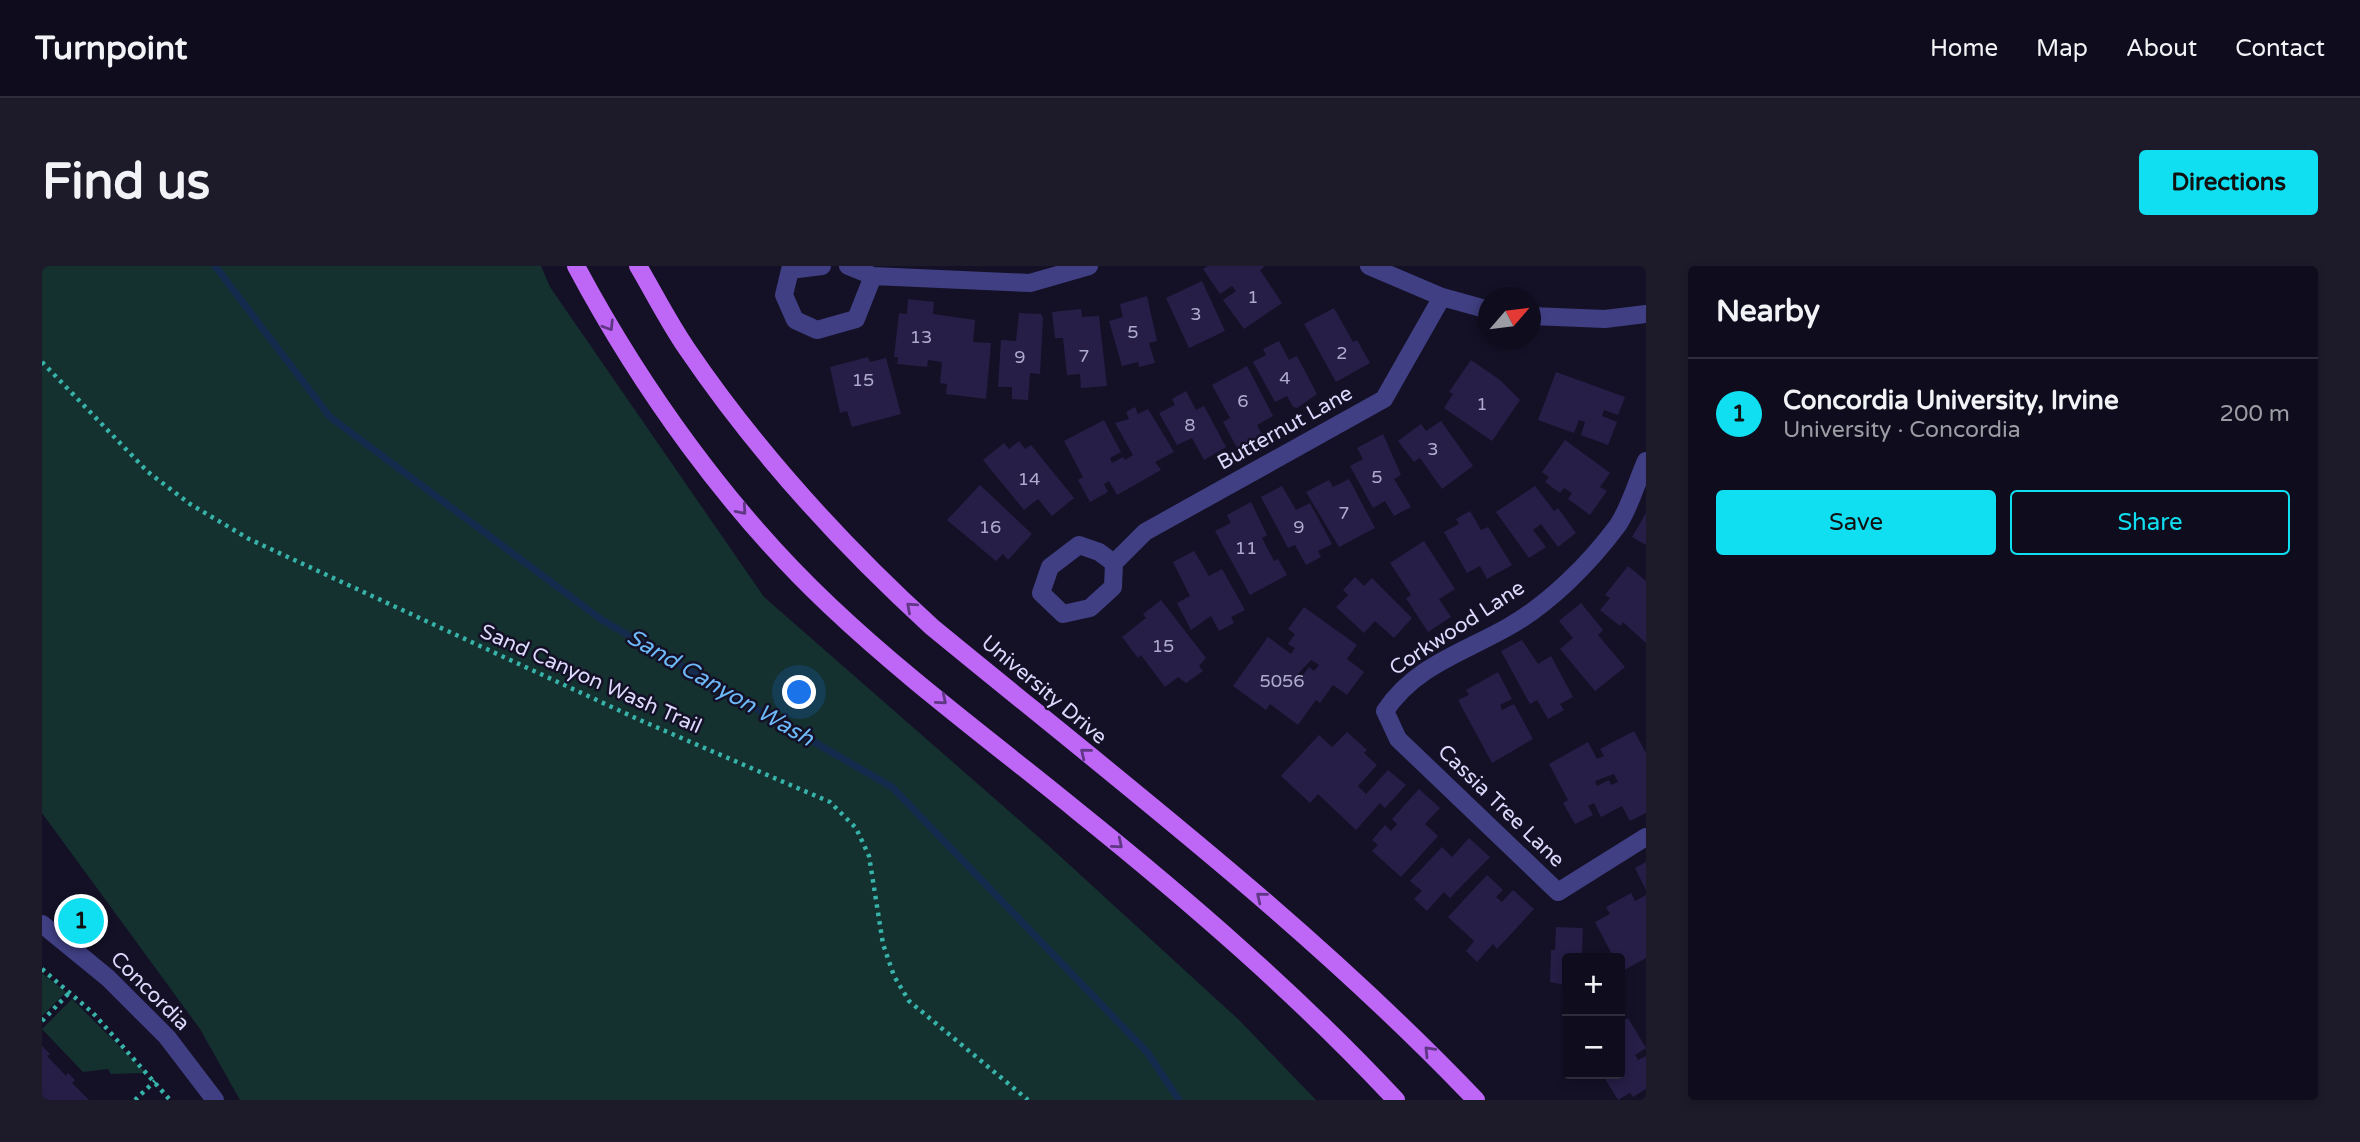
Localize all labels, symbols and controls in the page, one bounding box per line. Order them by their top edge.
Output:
text: Turnpoint [35,29,187,68]
text: Home [1930,34,1998,63]
text: Map [2036,34,2088,63]
text: About [2126,34,2197,63]
text: Contact [2235,34,2325,63]
button: Directions [2139,150,2318,215]
text: Find us [42,153,210,212]
house number: 1 [1247,286,1259,308]
north arrow [1478,287,1541,350]
text: Nearby [1716,293,1820,330]
house number: 3 [1190,303,1202,325]
one-way arrow [601,318,614,331]
house number: 5 [1127,321,1139,343]
house number: 13 [910,326,932,348]
house number: 2 [1336,342,1348,364]
house number: 7 [1078,345,1090,367]
house number: 9 [1014,346,1026,368]
house number: 4 [1279,367,1291,389]
house number: 15 [852,369,874,391]
street label: Butternut Lane [1213,381,1357,475]
text: Concordia University, Irvine [1783,385,2119,416]
house number: 6 [1237,390,1249,412]
house number: 1 [1476,393,1488,415]
text: 1 [1732,400,1746,428]
text: 200 m [2220,400,2290,428]
house number: 8 [1184,414,1196,436]
text: University · Concordia [1783,416,2021,444]
house number: 3 [1427,438,1439,460]
house number: 5 [1371,466,1383,488]
house number: 14 [1018,468,1040,490]
button: Save [1716,490,1996,555]
button: Share [2010,490,2290,555]
one-way arrow [734,501,746,514]
house number: 7 [1338,502,1350,524]
house number: 16 [979,516,1001,538]
house number: 9 [1293,516,1305,538]
house number: 11 [1235,537,1257,559]
street label: Corkwood Lane [1385,575,1529,681]
one-way arrow [906,603,919,615]
street label: Sand Canyon Wash Trail [476,619,706,739]
water label: Sand Canyon Wash [622,623,819,753]
street label: University Drive [976,630,1112,750]
house number: 15 [1152,635,1174,657]
house number: 5056 [1259,670,1305,692]
your location [782,675,816,709]
one-way arrow [934,692,946,705]
street label: Cassia Tree Lane [1433,739,1570,873]
one-way arrow [1081,749,1094,761]
one-way arrow [1110,836,1122,849]
one-way arrow [1257,893,1270,905]
pin: 1 [58,895,104,947]
street label: Concordia [105,946,195,1036]
map controls [1562,953,1625,1079]
button: + [1562,953,1625,1016]
button: − [1562,1016,1625,1079]
one-way arrow [1424,1046,1437,1059]

